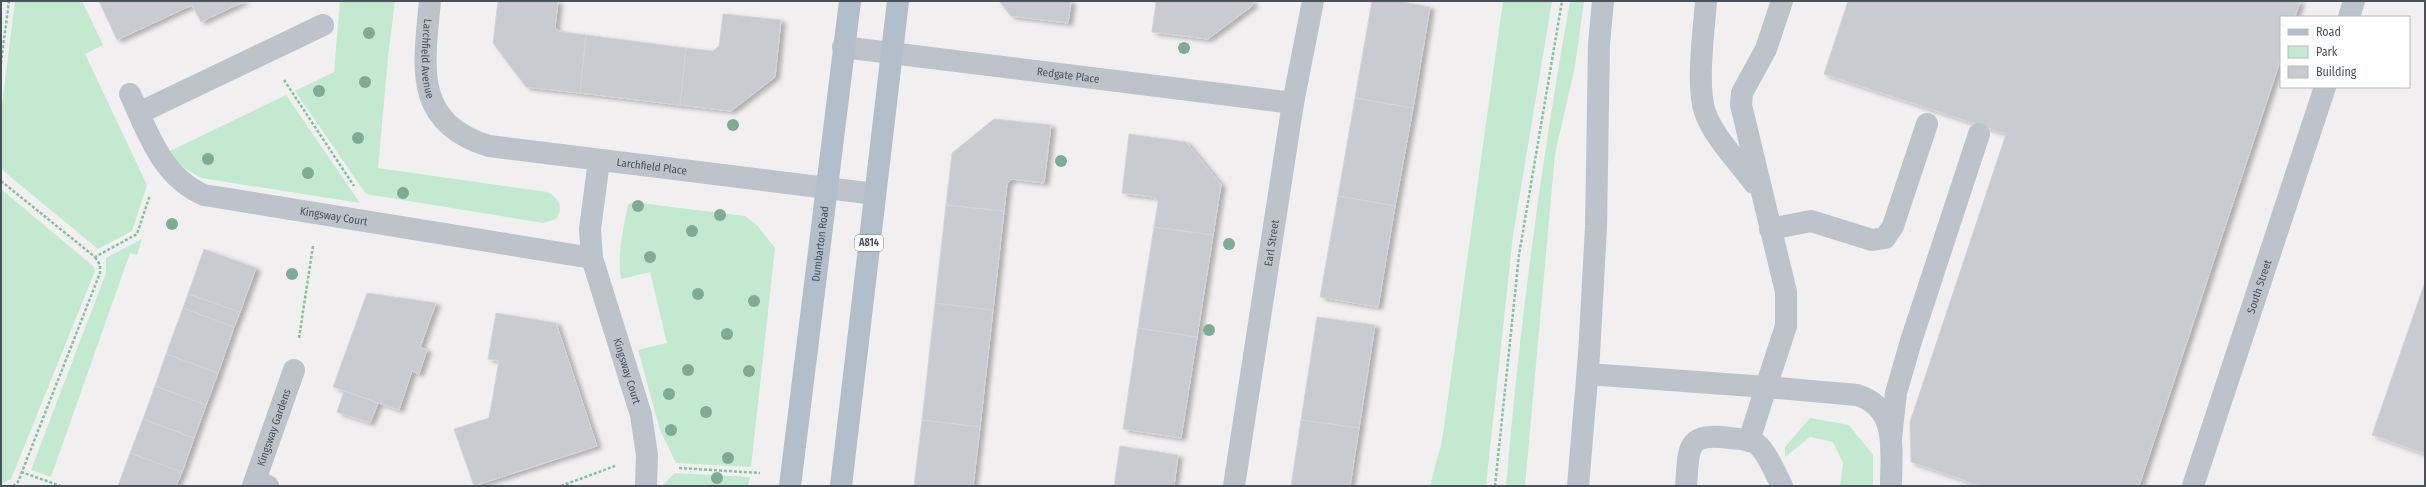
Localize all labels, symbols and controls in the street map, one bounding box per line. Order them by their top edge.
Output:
legend [2280,16,2410,88]
street label: Larchfield Avenue [419,18,437,100]
text: Road [2316,25,2341,39]
text: Park [2316,45,2338,59]
street label: Redgate Place [1036,65,1100,85]
text: Building [2316,65,2357,79]
street label: Larchfield Place [616,155,688,177]
street label: Kingsway Court [299,204,369,228]
street label: Dumbarton Road [809,205,831,282]
street label: Earl Street [1261,218,1282,267]
road number: A814 [855,235,883,251]
street label: South Street [2244,258,2274,315]
street label: Kingsway Court [611,336,644,406]
street label: Kingsway Gardens [254,387,293,468]

